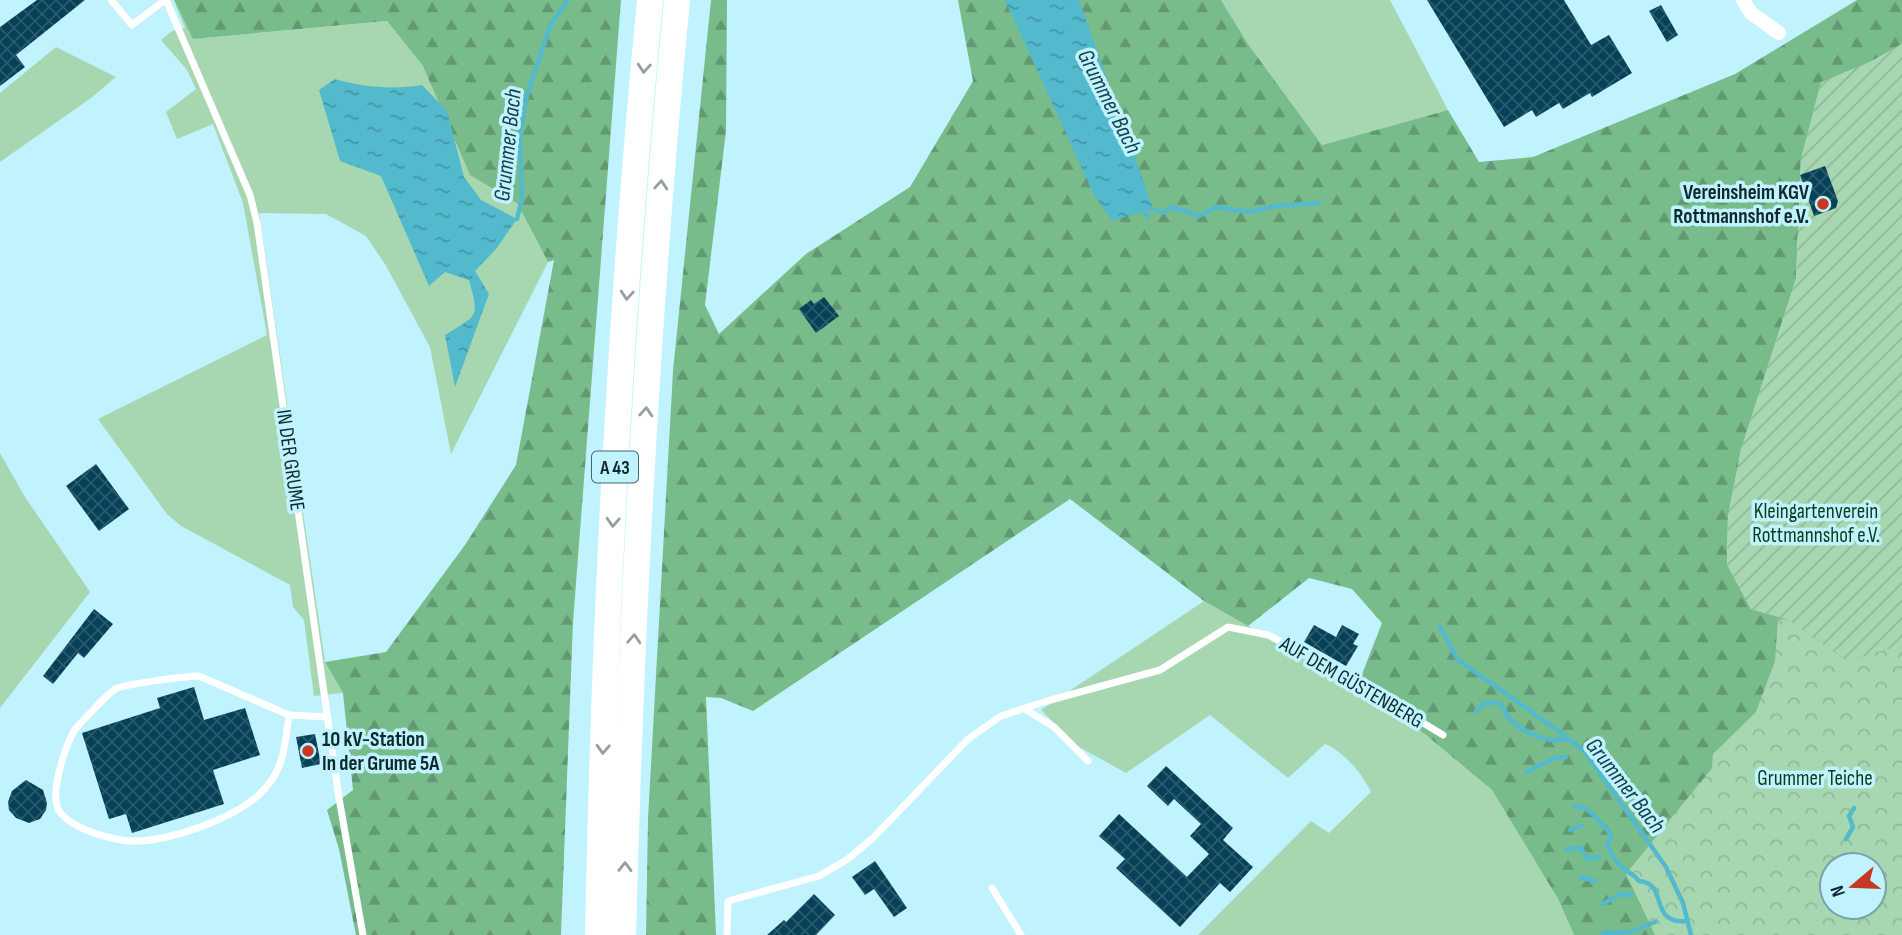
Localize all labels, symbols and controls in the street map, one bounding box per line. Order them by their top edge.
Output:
water label: Grummer Bach [1071,45,1147,159]
one-way arrow [637,63,652,74]
water label: Grummer Bach [488,87,528,203]
one-way arrow [653,180,668,191]
place label: Vereinsheim KGV Rottmannshof e.V. [1673,180,1810,229]
marker: Vereinsheim KGV Rottmannshof e.V. [1815,196,1831,212]
one-way arrow [620,290,635,301]
one-way arrow [638,406,653,417]
street label: IN DER GRUME [271,408,310,512]
road number: A 43 [592,452,638,482]
park label: Kleingartenverein Rottmannshof e.V. [1752,499,1880,548]
one-way arrow [605,517,620,528]
street label: AUF DEM GÜSTENBERG [1275,631,1428,734]
one-way arrow [627,634,642,645]
place label: 10 kV-Station In der Grume 5A [322,727,440,776]
water label: Grummer Bach [1579,732,1671,839]
marker: 10 kV-Station In der Grume 5A [300,743,316,759]
one-way arrow [595,744,610,755]
park label: Grummer Teiche [1757,766,1873,791]
north arrow [1818,851,1888,921]
one-way arrow [617,861,633,872]
text: N [1826,883,1851,900]

